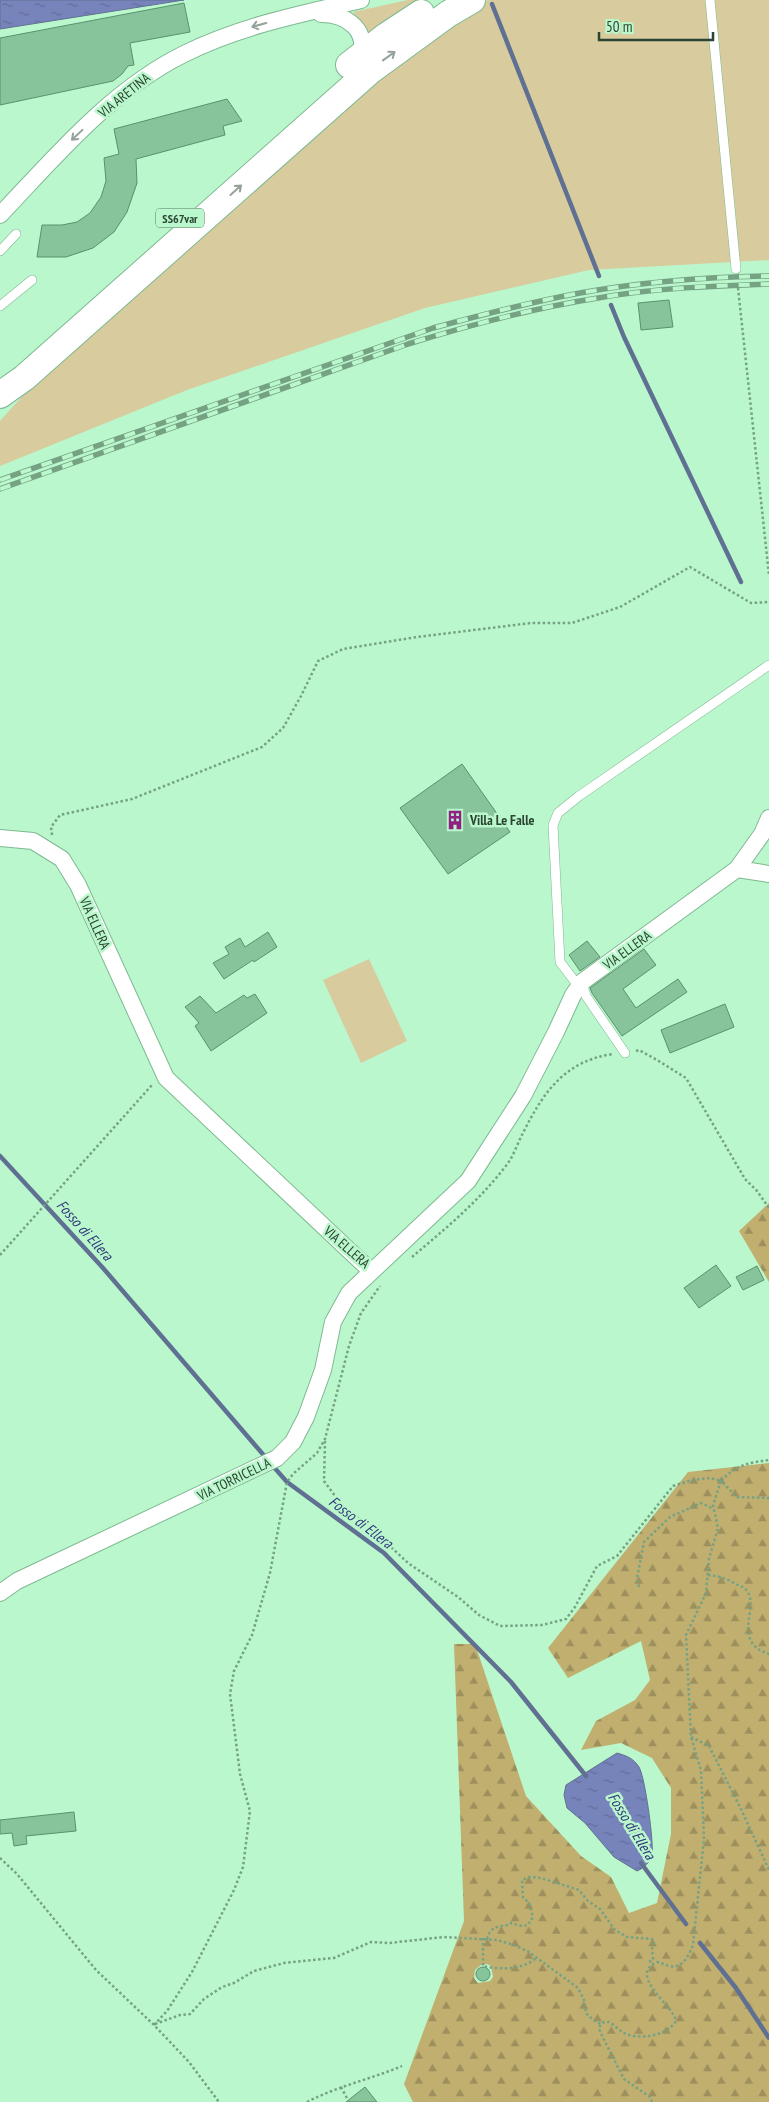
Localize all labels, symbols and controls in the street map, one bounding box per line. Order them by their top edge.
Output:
scale bar [599,10,713,42]
text: 50 m [606,17,632,36]
one-way arrow [252,21,268,31]
one-way arrow [382,51,395,62]
street label: VIA ARETINA [94,68,154,122]
one-way arrow [71,129,84,141]
one-way arrow [230,184,243,196]
road number: SS67var [156,208,204,228]
building icon: Villa Le Falle [444,809,466,831]
place label: Villa Le Falle [469,811,535,829]
street label: VIA ELLERA [75,893,115,952]
street label: VIA ELLERA [598,926,655,974]
water label: Fosso di Ellera [53,1196,118,1265]
street label: VIA ELLERA [319,1221,374,1272]
street label: VIA TORRICELLA [193,1453,274,1505]
water label: Fosso di Ellera [325,1492,398,1553]
water label: Fosso di Ellera [604,1789,660,1864]

